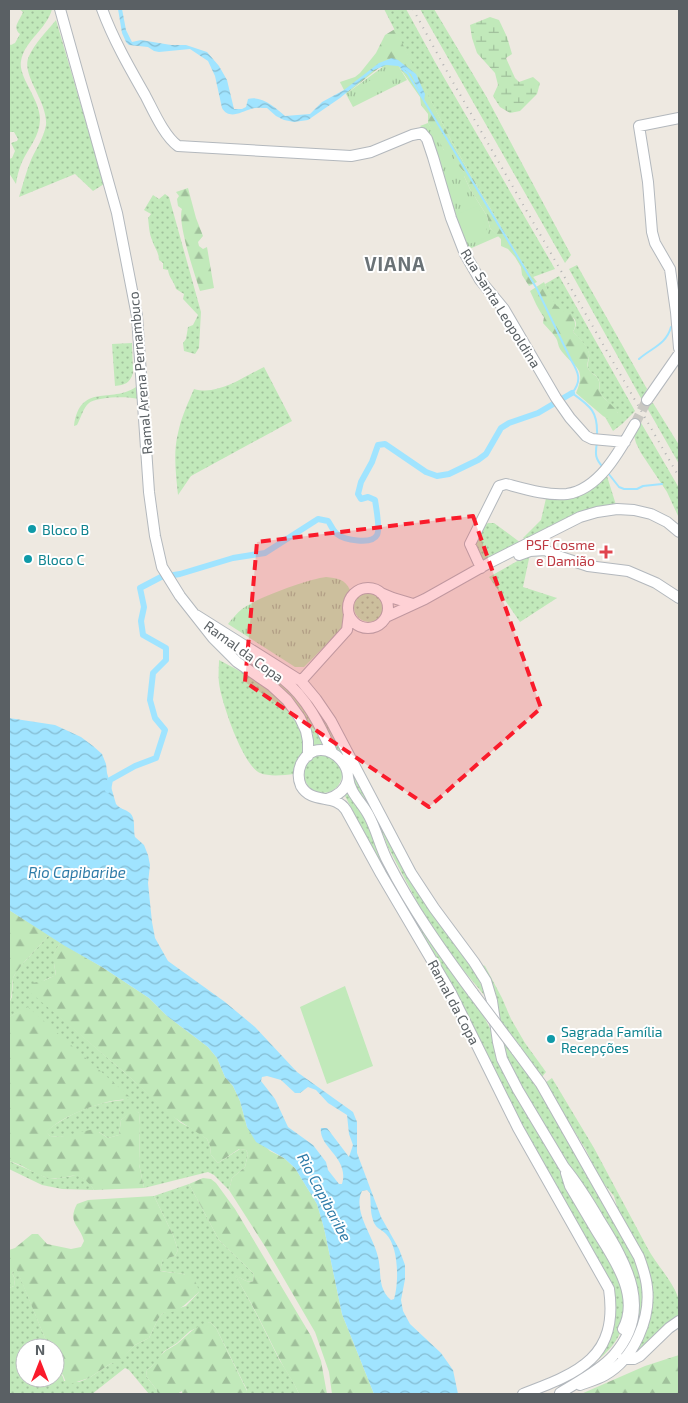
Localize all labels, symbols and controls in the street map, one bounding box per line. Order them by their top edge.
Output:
street label: Rua Santa Leopoldina [457,245,545,371]
district label: VIANA [364,252,426,275]
street label: Ramal Arena Pernambuco [124,291,156,455]
place label: Bloco B [42,521,89,538]
marker: Bloco B [26,523,38,535]
place label: PSF Cosme e Damião [526,536,595,569]
marker: PSF Cosme e Damião [599,545,613,559]
place label: Bloco C [38,551,85,568]
marker: Bloco C [22,553,34,565]
street label: Ramal da Copa [201,617,287,685]
water label: Rio Capibaribe [28,863,126,881]
street label: Ramal da Copa [424,957,484,1047]
place label: Sagrada Família Recepções [561,1023,662,1057]
marker: Sagrada Família Recepções [545,1033,557,1045]
water label: Rio Capibaribe [294,1150,356,1244]
north arrow [15,1338,65,1388]
text: N [35,1341,45,1358]

